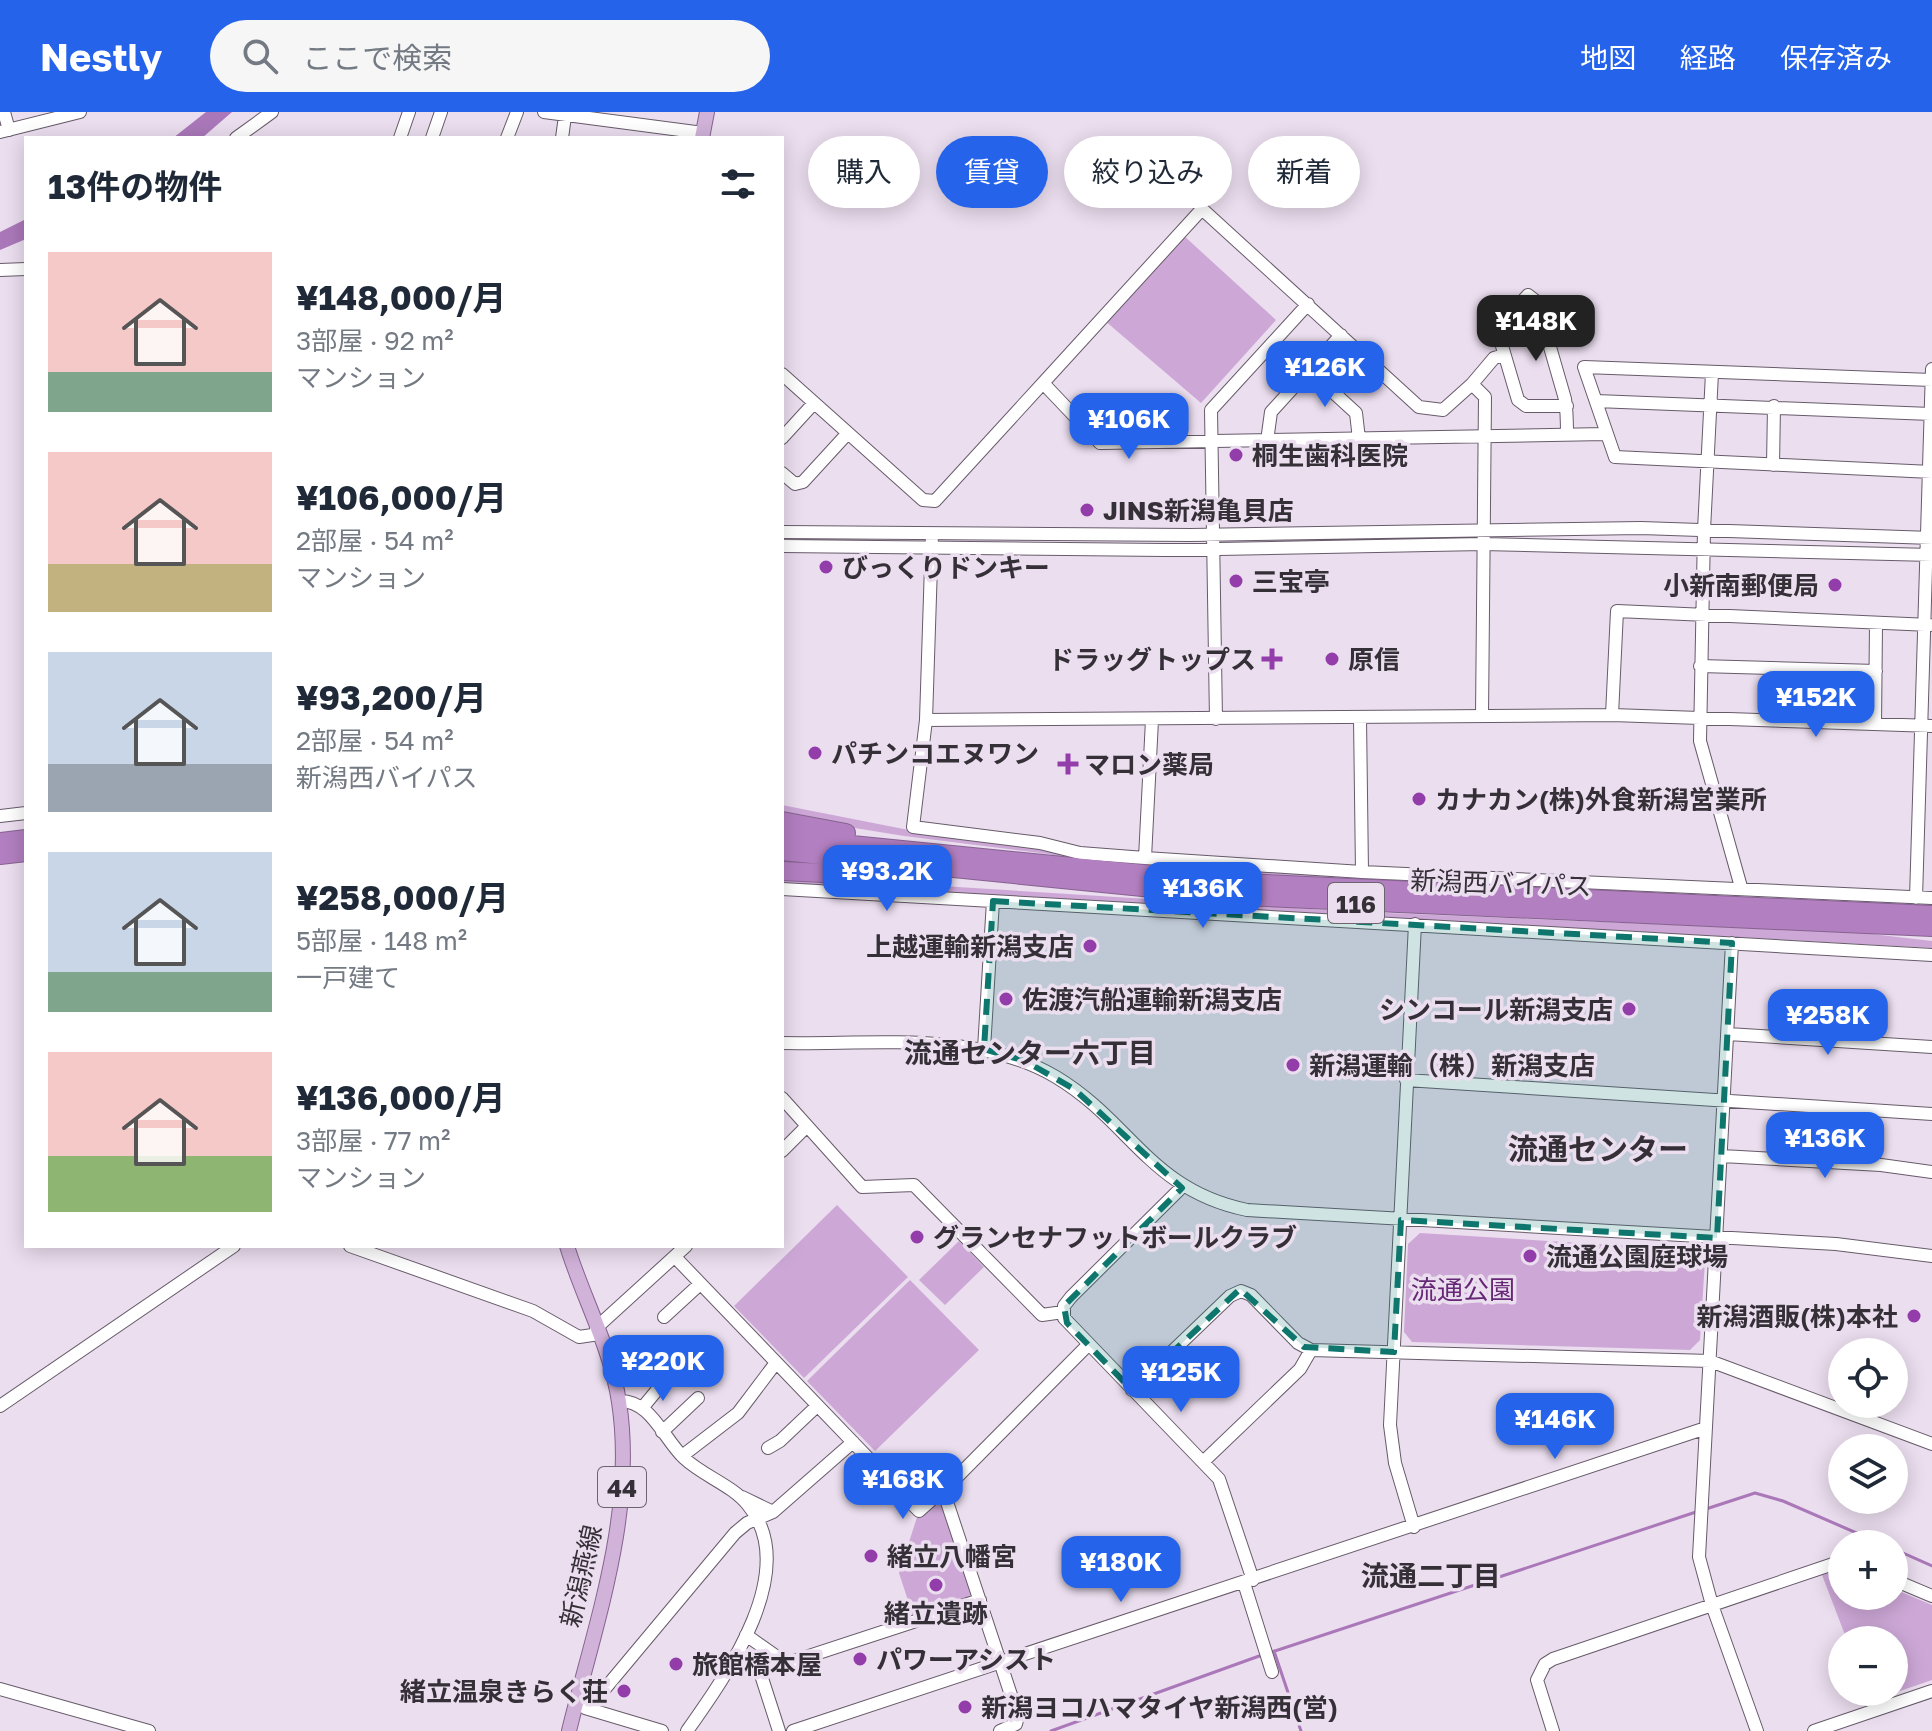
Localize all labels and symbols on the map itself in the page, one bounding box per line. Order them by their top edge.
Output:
pin: ¥148K [1480,295,1592,363]
pin: ¥126K [1269,341,1381,409]
pin: ¥106K [1073,393,1185,461]
place label: 桐生歯科医院 [1252,440,1408,471]
marker: 桐生歯科医院 [1227,446,1245,464]
place label: JINS新潟亀貝店 [1103,495,1294,526]
marker: JINS新潟亀貝店 [1078,501,1096,519]
place label: びっくりドンキー [842,552,1050,583]
marker: びっくりドンキー [817,558,835,576]
place label: 三宝亭 [1252,566,1330,597]
place label: 小新南郵便局 [1663,570,1819,601]
marker: 三宝亭 [1227,572,1245,590]
marker: 小新南郵便局 [1826,576,1844,594]
place label: ドラッグトップス [1048,644,1256,675]
place label: 原信 [1348,644,1400,675]
marker: ドラッグトップス [1263,650,1281,668]
marker: 原信 [1323,650,1341,668]
pin: ¥152K [1760,671,1872,739]
place label: パチンコエヌワン [831,738,1039,769]
marker: パチンコエヌワン [806,744,824,762]
place label: マロン薬局 [1084,749,1214,780]
marker: マロン薬局 [1059,755,1077,773]
place label: カナカン(株)外食新潟営業所 [1435,784,1767,815]
marker: カナカン(株)外食新潟営業所 [1410,790,1428,808]
pin: ¥93.2K [822,845,952,913]
pin: ¥136K [1147,862,1259,930]
street label: 新潟西バイパス [1410,864,1592,902]
road number: 116 [1328,883,1384,923]
place label: 上越運輸新潟支店 [866,931,1074,962]
marker: 上越運輸新潟支店 [1081,937,1099,955]
place label: 佐渡汽船運輸新潟支店 [1022,984,1282,1015]
pin: ¥258K [1772,989,1884,1057]
marker: 佐渡汽船運輸新潟支店 [997,990,1015,1008]
place label: シンコール新潟支店 [1379,994,1613,1025]
marker: シンコール新潟支店 [1620,1000,1638,1018]
district label: 流通センター六丁目 [904,1036,1156,1069]
place label: 新潟運輸（株）新潟支店 [1309,1050,1595,1081]
marker: 新潟運輸（株）新潟支店 [1284,1056,1302,1074]
pin: ¥136K [1769,1112,1881,1180]
district label: 流通センター [1508,1131,1688,1167]
place label: グランセナフットボールクラブ [933,1222,1297,1253]
marker: グランセナフットボールクラブ [908,1228,926,1246]
place label: 流通公園庭球場 [1546,1241,1728,1272]
marker: 流通公園庭球場 [1521,1247,1539,1265]
park label: 流通公園 [1411,1274,1515,1305]
place label: 新潟酒販(株)本社 [1696,1301,1898,1332]
marker: 新潟酒販(株)本社 [1905,1307,1923,1325]
pin: ¥220K [607,1335,719,1403]
pin: ¥125K [1125,1346,1237,1414]
pin: ¥146K [1499,1393,1611,1461]
pin: ¥168K [847,1453,959,1521]
road number: 44 [598,1467,646,1507]
street label: 新潟燕線 [554,1522,608,1630]
pin: ¥180K [1065,1536,1177,1604]
place label: 緒立八幡宮 [887,1541,1017,1572]
marker: 緒立八幡宮 [862,1547,880,1565]
district label: 流通二丁目 [1361,1559,1501,1592]
marker: 緒立遺跡 [927,1576,945,1594]
place label: 緒立遺跡 [884,1598,988,1629]
place label: パワーアシスト [876,1644,1056,1675]
place label: 旅館橋本屋 [692,1649,822,1680]
marker: パワーアシスト [851,1650,869,1668]
marker: 旅館橋本屋 [667,1655,685,1673]
place label: 緒立温泉きらく荘 [400,1676,608,1707]
marker: 緒立温泉きらく荘 [615,1682,633,1700]
place label: 新潟ヨコハマタイヤ新潟西(営) [981,1692,1338,1723]
marker: 新潟ヨコハマタイヤ新潟西(営) [956,1698,974,1716]

